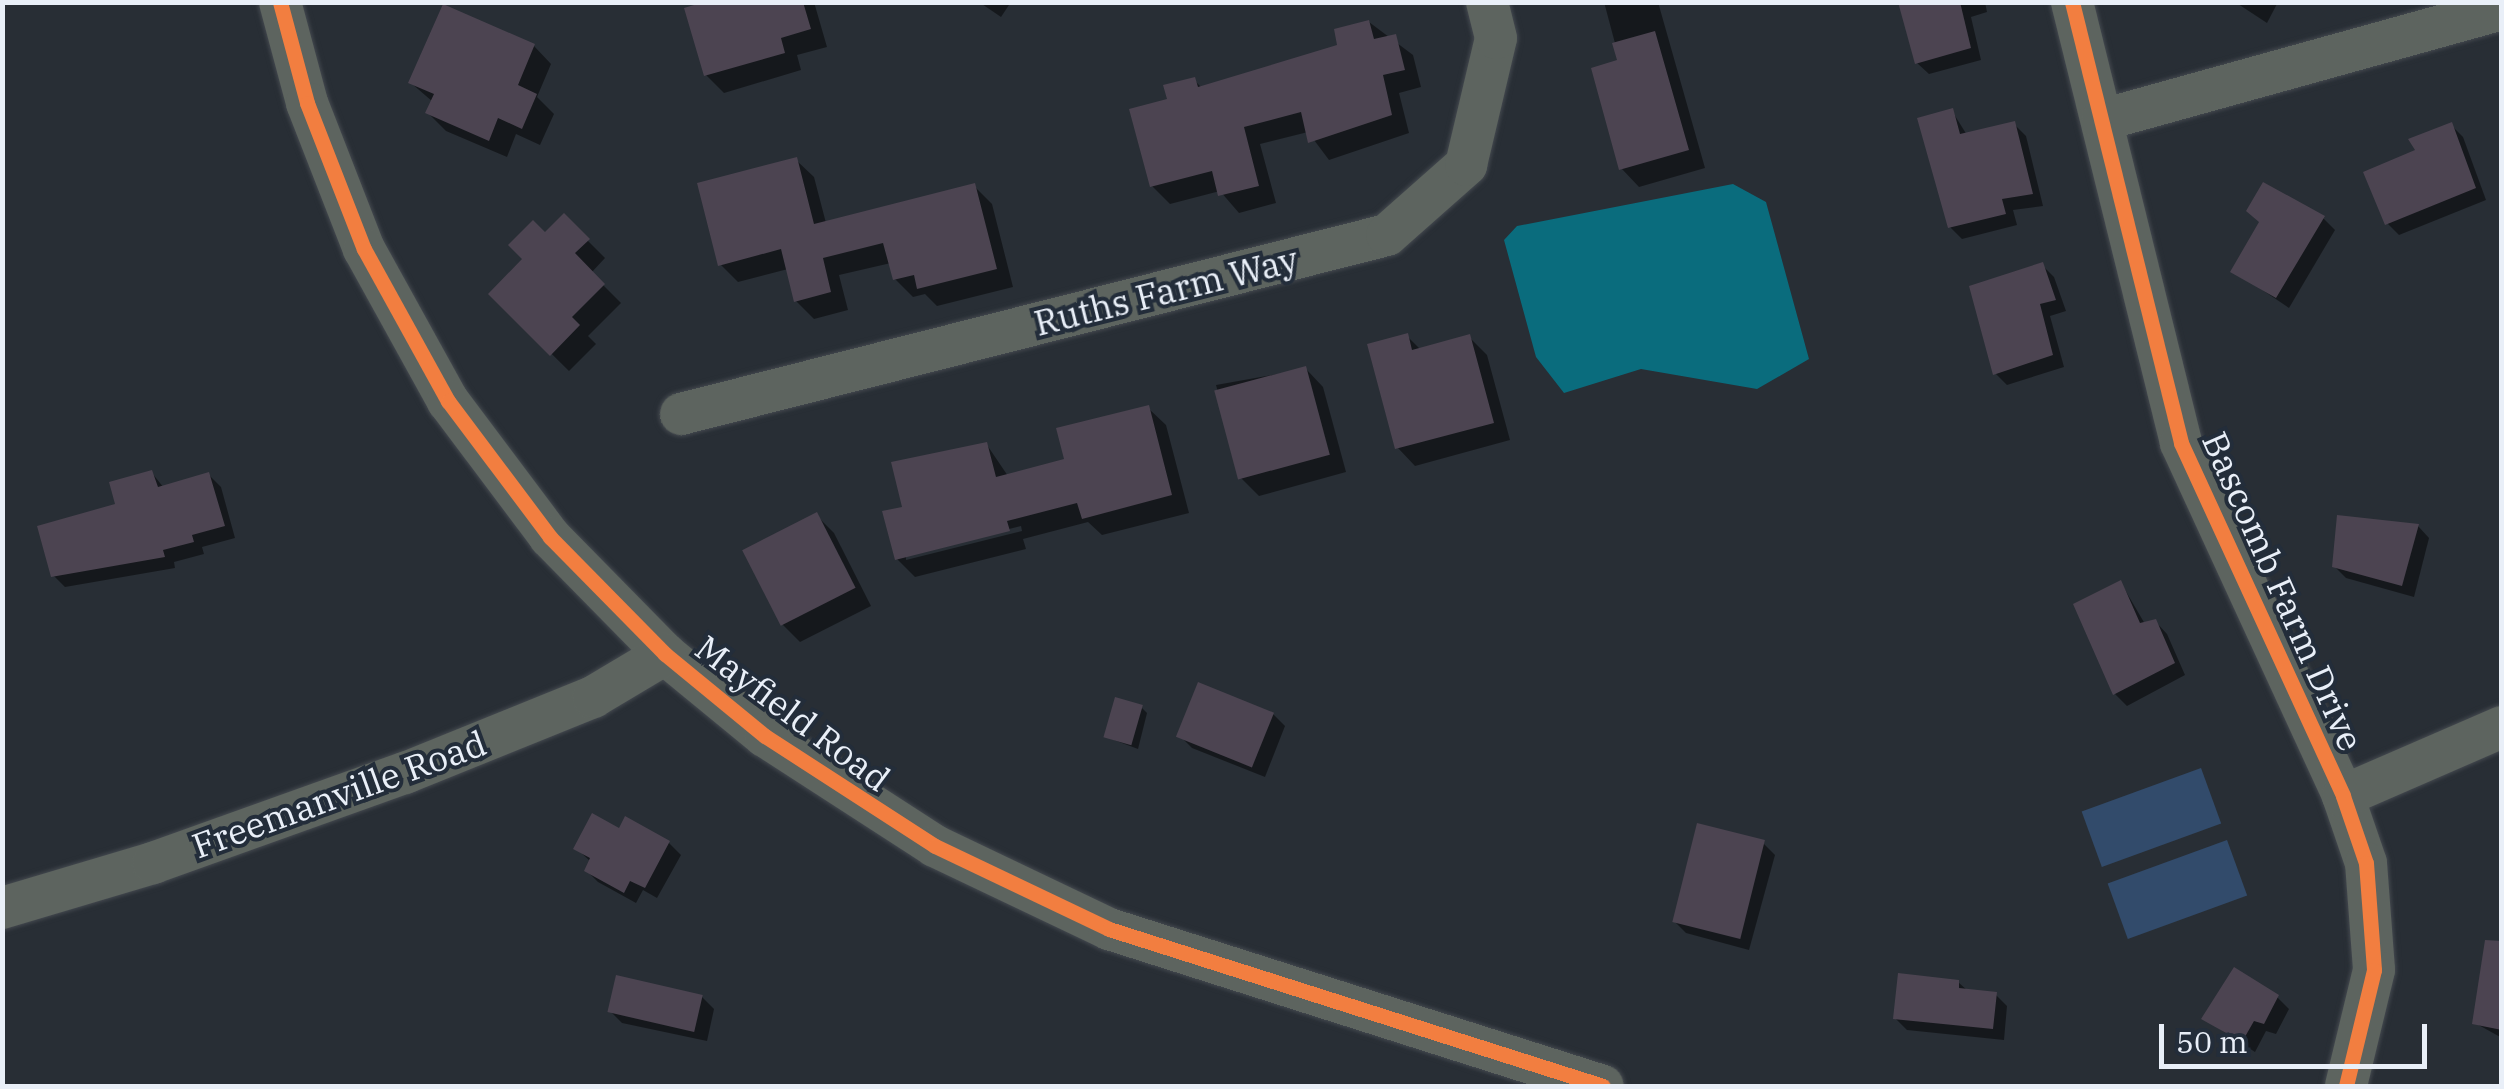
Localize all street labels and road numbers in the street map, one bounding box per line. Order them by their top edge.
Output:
street label: Ruths Farm Way [1030,238,1302,344]
street label: Bascomb Farm Drive [2194,425,2372,757]
street label: Mayfield Road [688,626,898,800]
street label: Freemanville Road [186,721,492,867]

